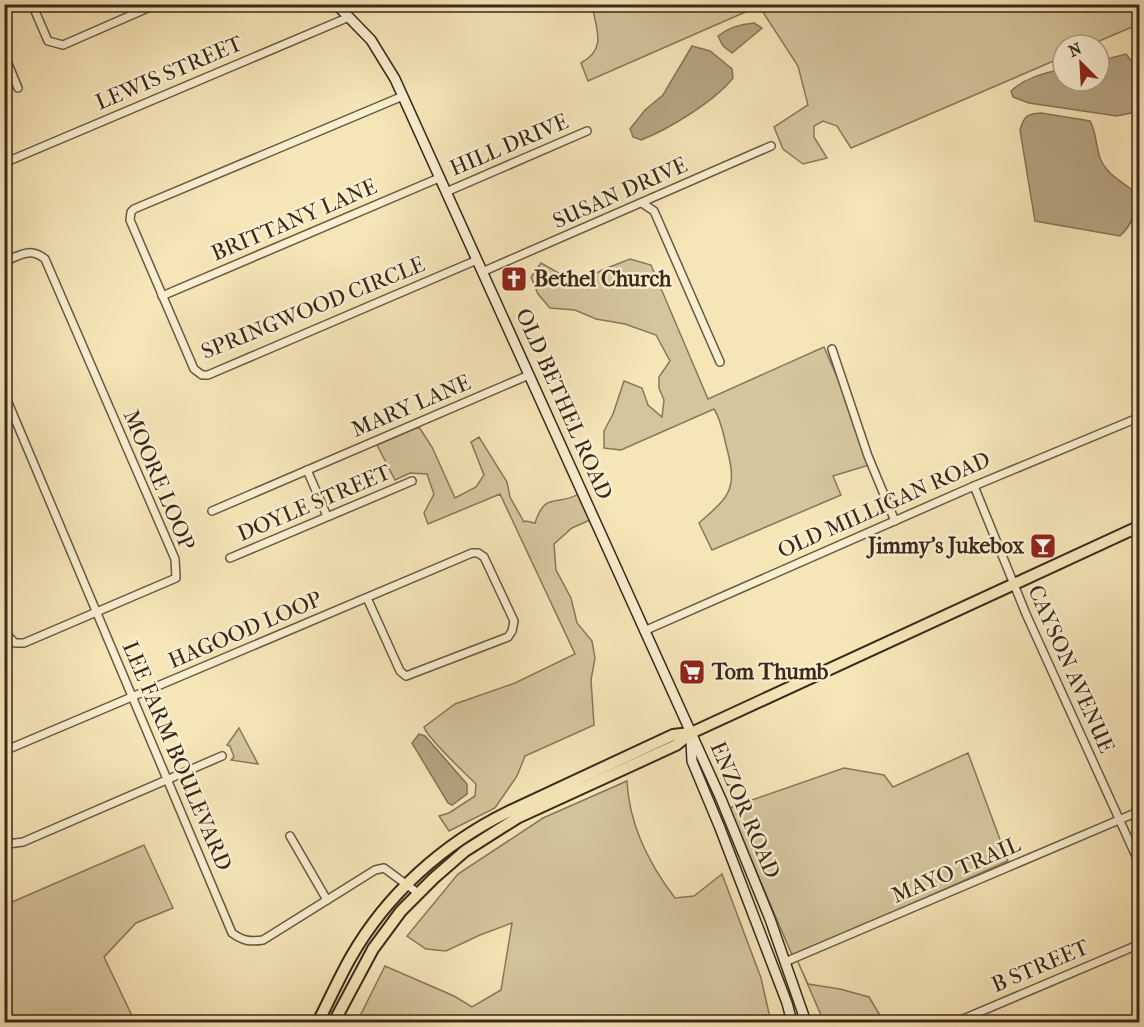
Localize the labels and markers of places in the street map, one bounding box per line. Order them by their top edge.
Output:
church icon: Bethel Church [499,264,529,294]
place label: Bethel Church [534,266,672,292]
bar icon: Jimmy's Jukebox [1028,531,1058,561]
place label: Jimmy's Jukebox [866,533,1025,559]
supermarket icon: Tom Thumb [677,657,707,687]
place label: Tom Thumb [711,659,829,685]

